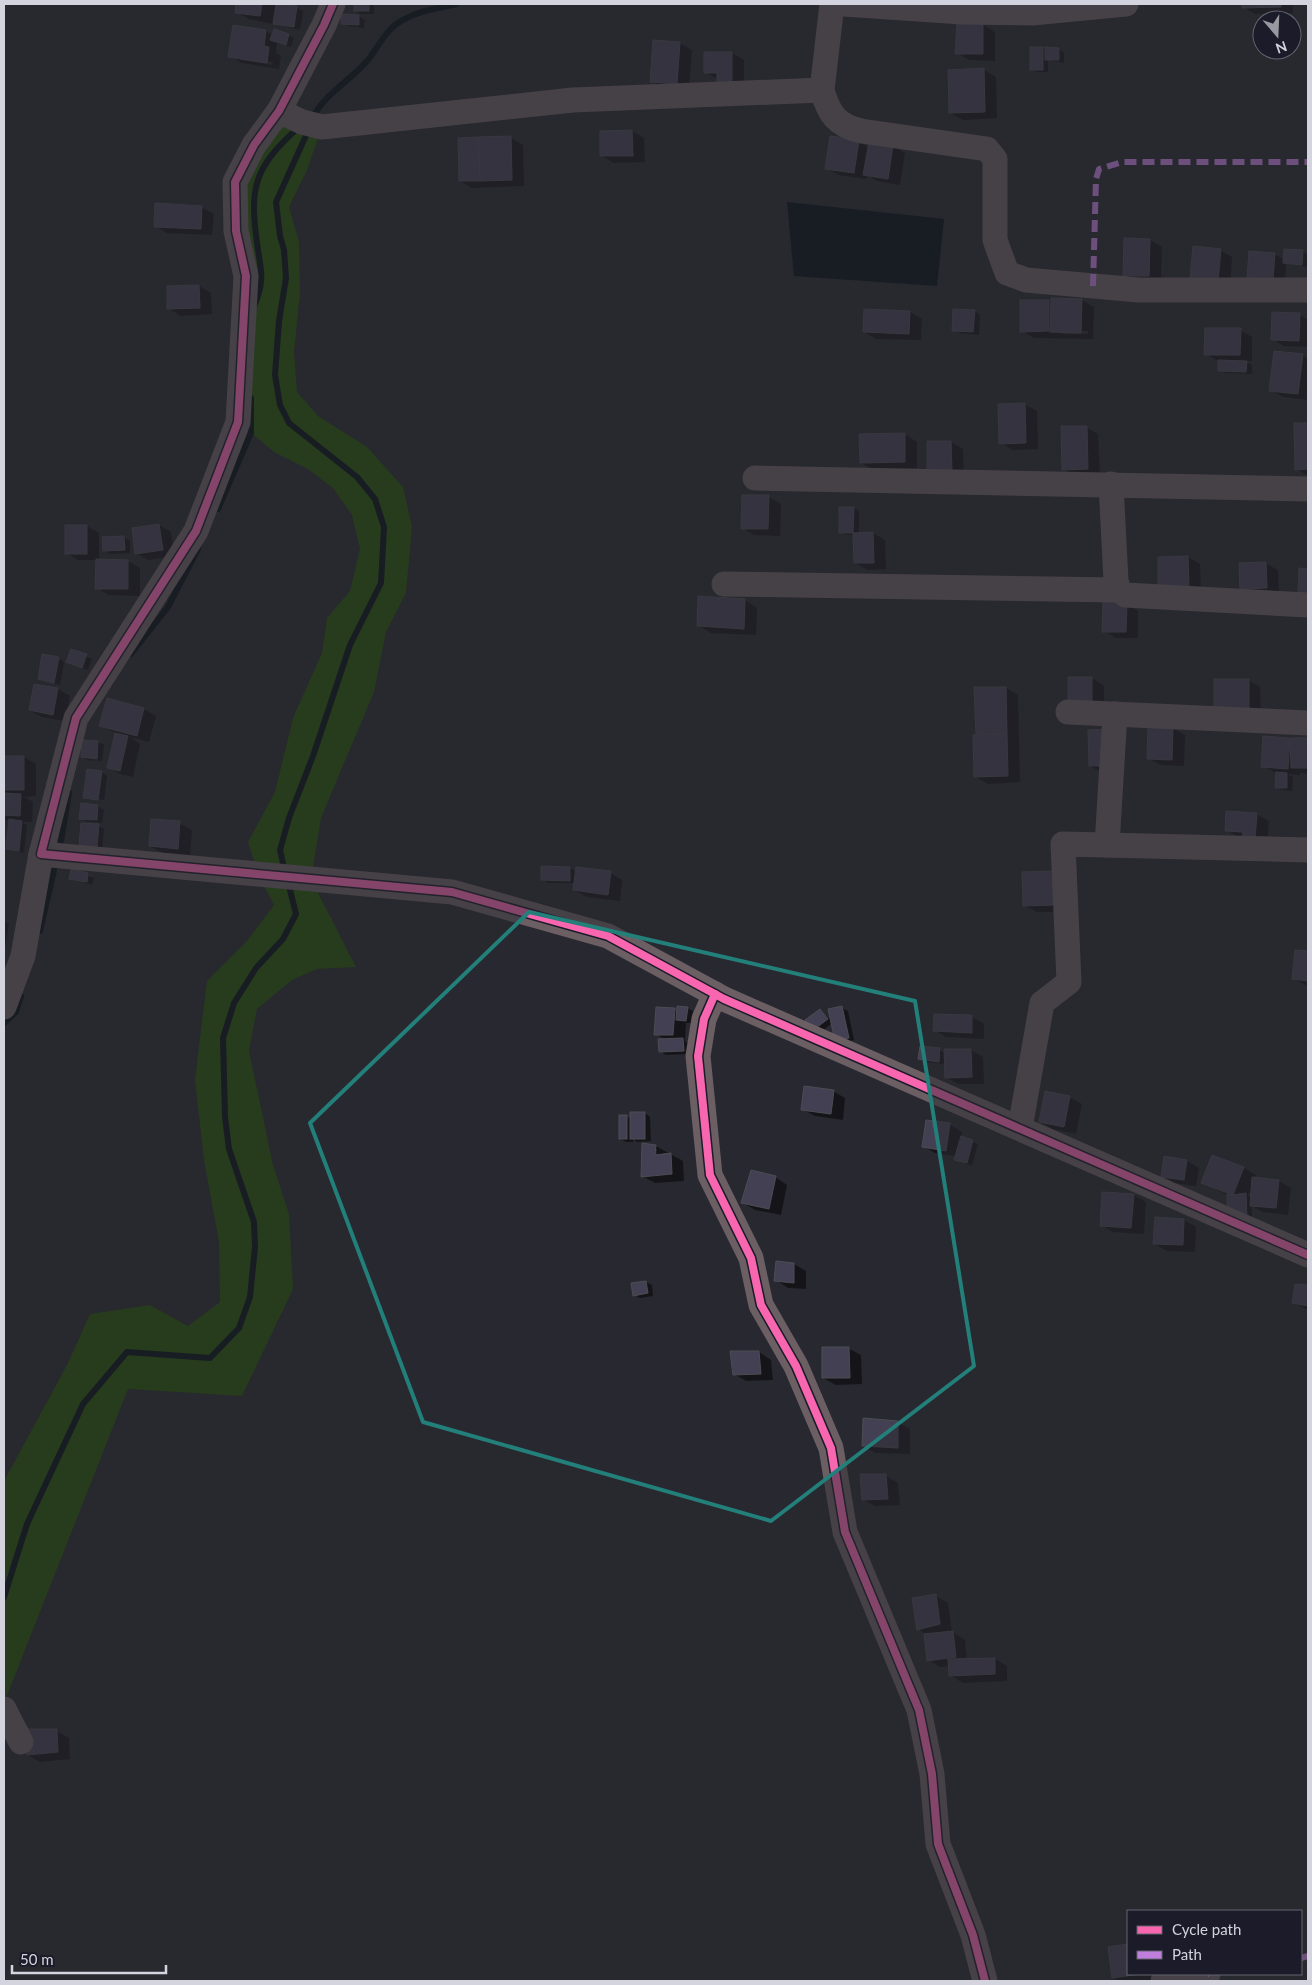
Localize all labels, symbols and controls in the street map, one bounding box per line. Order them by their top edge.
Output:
north arrow [1252,10,1302,60]
text: N [1274,38,1289,58]
legend [1127,1910,1302,1975]
text: Cycle path [1172,1920,1241,1938]
scale bar [12,1942,166,1974]
text: Path [1172,1945,1202,1963]
text: 50 m [20,1950,54,1968]

